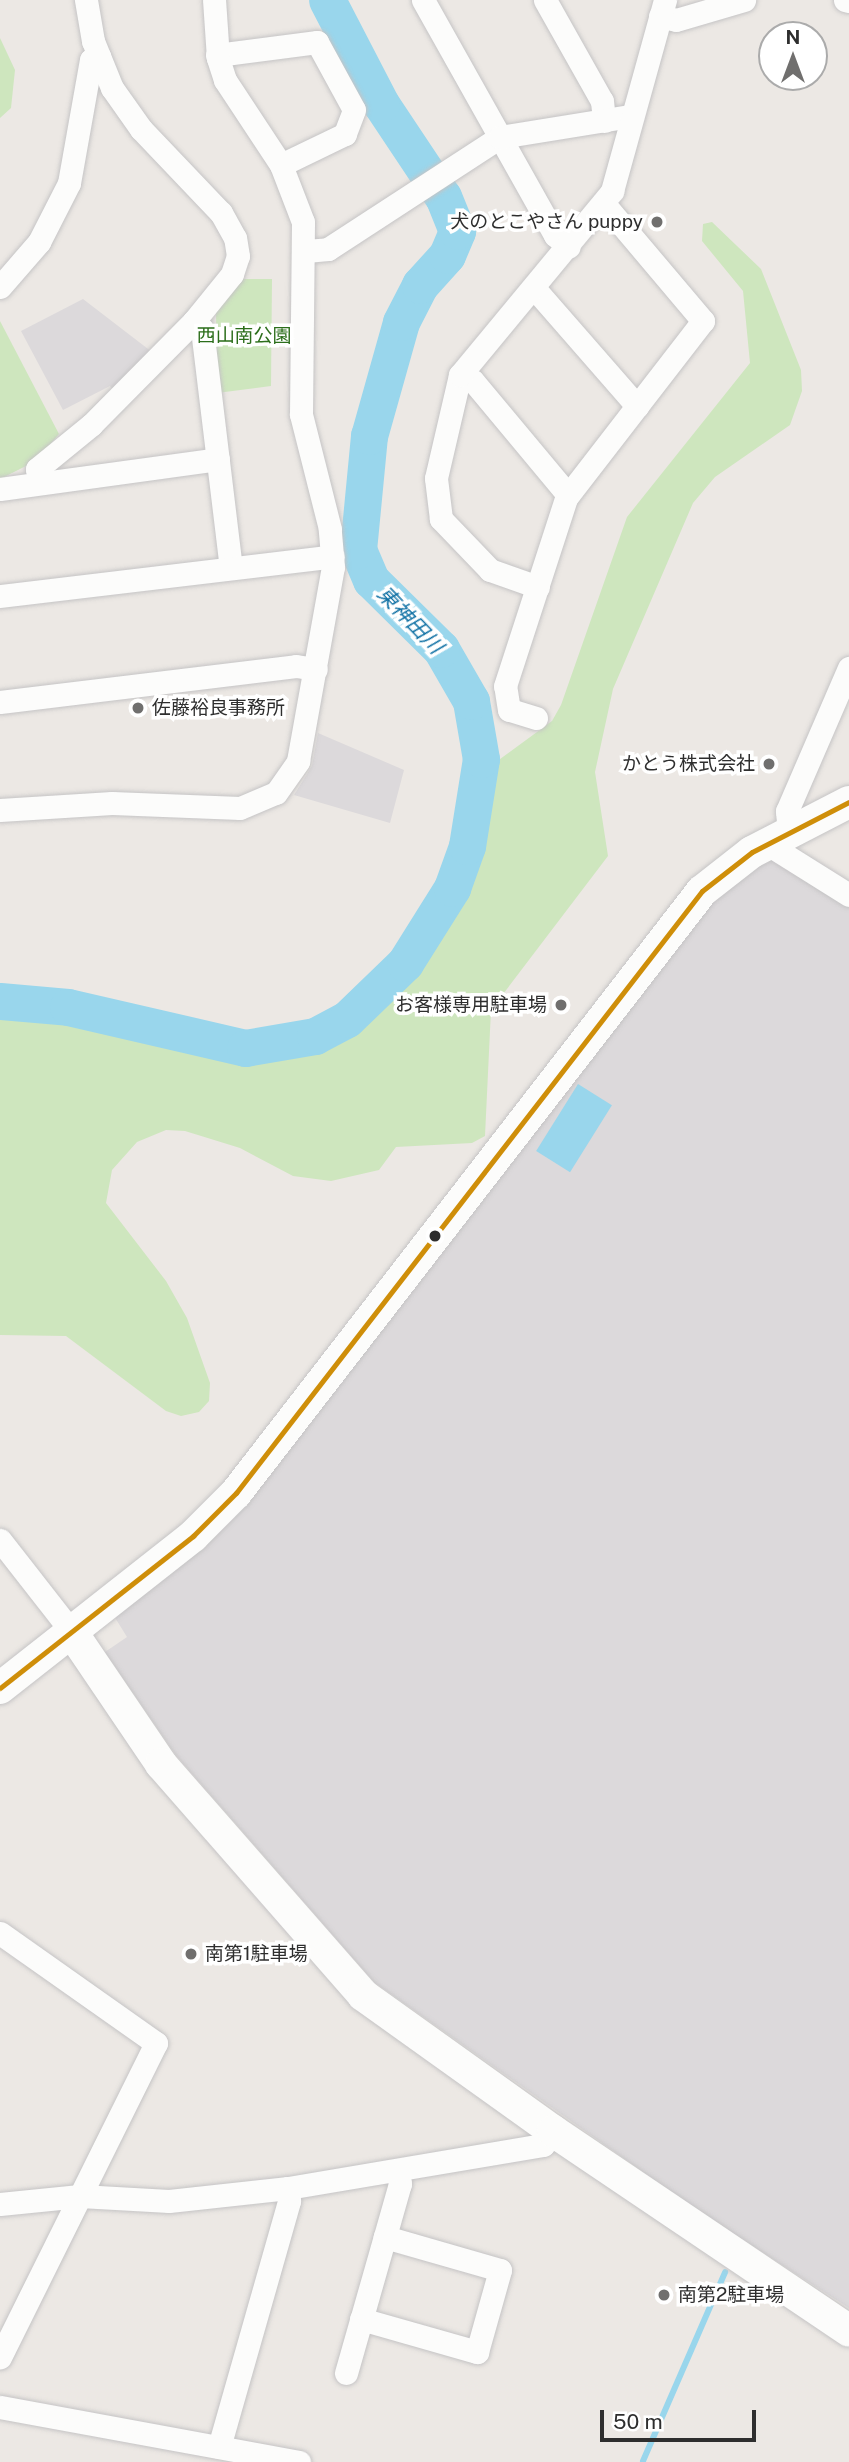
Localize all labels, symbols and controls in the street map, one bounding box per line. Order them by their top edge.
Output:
north arrow [758,21,828,91]
text: N [786,26,800,48]
place label: 犬のとこやさん puppy [450,211,643,233]
marker: 犬のとこやさん puppy [649,214,665,230]
park label: 西山南公園 [197,325,291,347]
water label: 東神田川 [372,581,448,659]
place label: 佐藤裕良事務所 [152,697,285,719]
marker: 佐藤裕良事務所 [130,700,146,716]
place label: かとう株式会社 [622,753,755,775]
marker: かとう株式会社 [761,756,777,772]
place label: お客様専用駐車場 [395,994,547,1016]
marker: お客様専用駐車場 [553,997,569,1013]
unlabelled marker [428,1229,442,1243]
place label: 南第1駐車場 [205,1943,308,1965]
marker: 南第1駐車場 [183,1946,199,1962]
place label: 南第2駐車場 [678,2284,784,2306]
marker: 南第2駐車場 [656,2287,672,2303]
scale bar [604,2396,760,2440]
text: 50 m [613,2409,663,2434]

